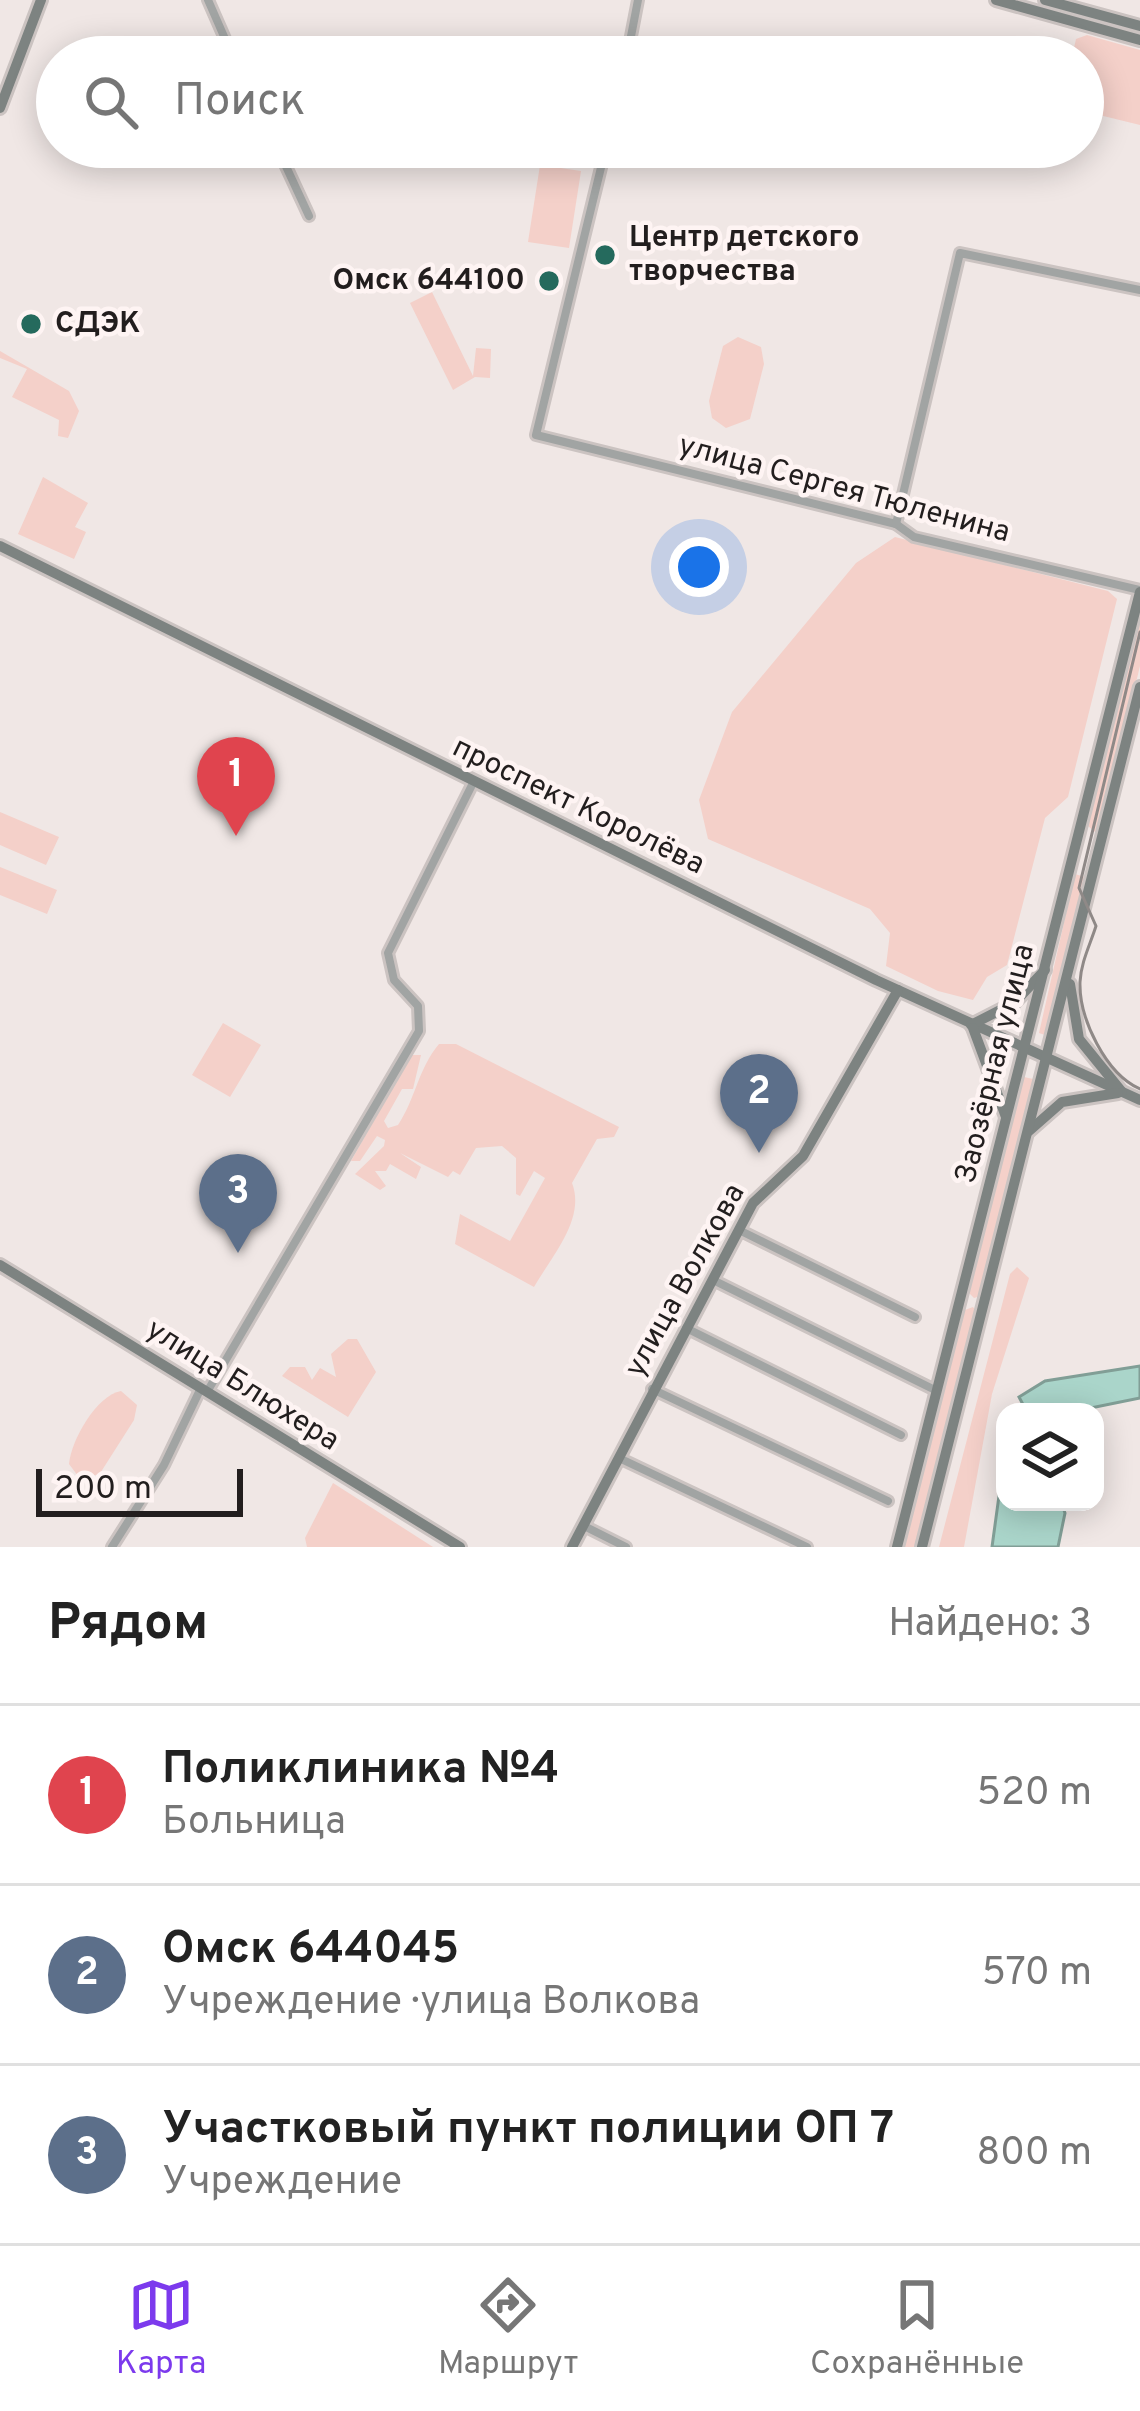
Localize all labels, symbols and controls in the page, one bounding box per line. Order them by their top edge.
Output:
search box [36,36,1104,168]
icon: search [78,69,144,135]
text: Поиск [174,74,305,131]
place label: Центр детского творчества [629,220,859,291]
marker: Центр детского творчества [592,242,618,268]
place label: Омск 644100 [333,263,525,300]
marker: Омск 644100 [536,268,562,294]
place label: СДЭК [55,306,141,343]
marker: СДЭК [18,311,44,337]
street label: улица Сергея Тюленина [674,428,1014,552]
your location [669,537,729,597]
street label: проспект Королёва [446,730,710,884]
pin: 1 [197,737,275,836]
street label: Заозёрная улица [948,940,1044,1188]
pin: 2 [720,1054,798,1153]
pin: 3 [199,1154,277,1253]
street label: улица Волкова [618,1178,754,1384]
street label: улица Блюхера [139,1312,345,1460]
map controls [996,1403,1104,1511]
button: layers [996,1403,1104,1511]
scale bar [36,1463,243,1516]
text: 200 m [54,1469,152,1511]
text: Рядом [48,1593,208,1658]
text: Найдено: 3 [888,1601,1092,1650]
text: Поликлиника №4 [162,1742,559,1799]
text: 1 [79,1770,95,1819]
text: 520 m [977,1770,1092,1819]
text: Больница [162,1799,346,1848]
text: Омск 644045 [162,1922,459,1979]
text: 2 [75,1950,99,1999]
text: 570 m [982,1950,1092,1999]
text: Учреждение · улица Волкова [162,1979,700,2028]
text: Участковый пункт полиции ОП 7 [162,2102,894,2159]
text: 3 [75,2130,99,2179]
text: 800 m [977,2130,1092,2179]
text: Учреждение [162,2159,402,2208]
tab: Карта [116,2272,206,2386]
tab: Маршрут [438,2272,578,2386]
tab: Сохранённые [810,2272,1024,2386]

